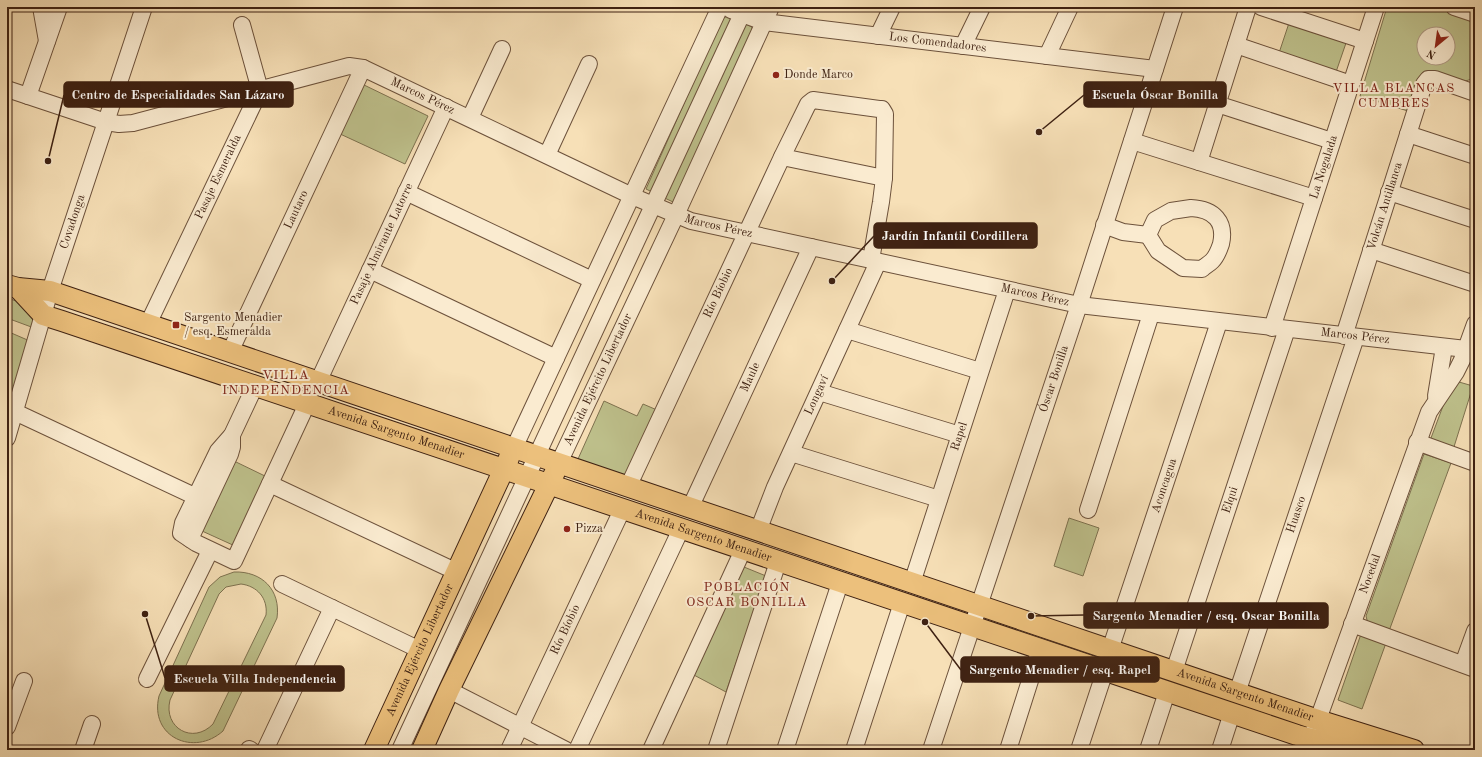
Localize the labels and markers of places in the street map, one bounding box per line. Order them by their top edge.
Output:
place label: Donde Marco [784,69,853,81]
marker: Donde Marco [771,70,781,80]
callout: Centro de Especialidades San Lázaro [64,82,293,107]
callout: Escuela Óscar Bonilla [1084,82,1226,107]
callout: Jardín Infantil Cordillera [874,223,1037,248]
place label: Sargento Menadier / esq. Esmeralda [184,312,282,338]
marker: Sargento Menadier / esq. Esmeralda [171,320,181,330]
place label: Pizza [575,523,603,535]
marker: Pizza [562,524,572,534]
callout: Sargento Menadier / esq. Oscar Bonilla [1084,603,1328,628]
callout: Sargento Menadier / esq. Rapel [961,657,1159,682]
callout: Escuela Villa Independencia [165,666,344,691]

